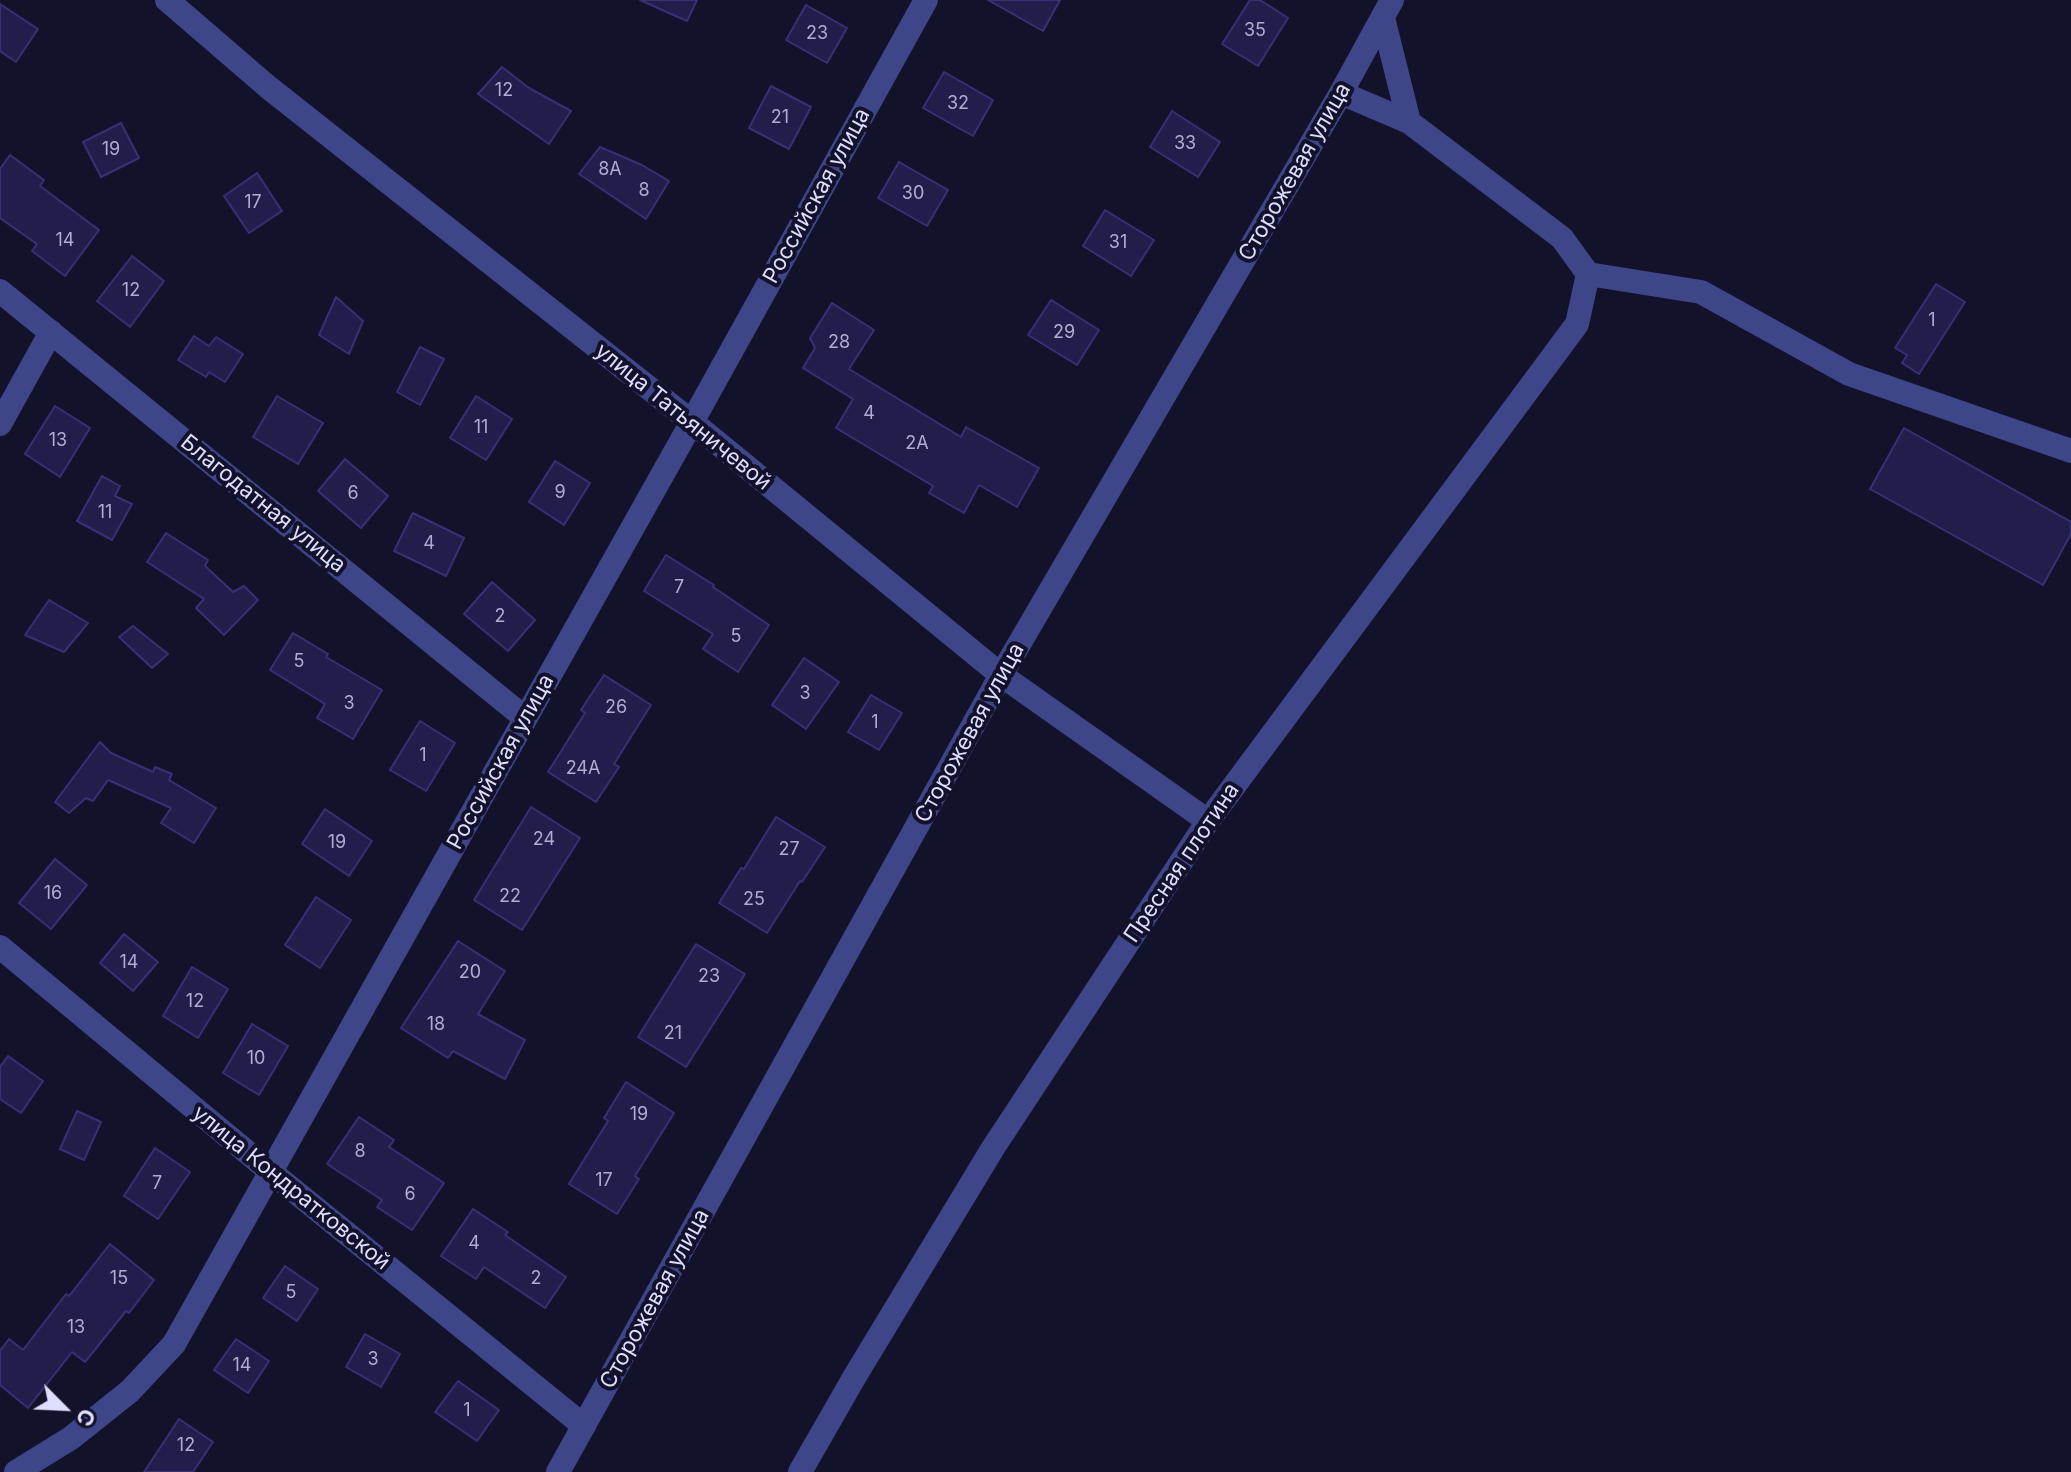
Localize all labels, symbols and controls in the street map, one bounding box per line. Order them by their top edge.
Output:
house number: 35 [1244,20,1266,42]
house number: 23 [806,23,828,45]
street label: Сторожевая улица [1233,78,1357,266]
house number: 12 [495,80,513,102]
house number: 32 [947,93,969,115]
street label: Российская улица [758,104,876,288]
house number: 21 [771,107,789,129]
house number: 33 [1174,133,1196,155]
house number: 19 [102,139,120,161]
house number: 8А [598,159,622,181]
house number: 8 [638,180,650,202]
house number: 30 [902,183,924,205]
house number: 17 [244,192,262,214]
house number: 14 [56,230,74,252]
house number: 31 [1109,232,1127,254]
house number: 12 [122,280,140,302]
house number: 1 [1928,310,1936,332]
house number: 29 [1053,322,1075,344]
house number: 28 [828,332,850,354]
street label: улица Татьяничевой [590,338,776,496]
house number: 4 [863,403,875,425]
house number: 11 [474,417,488,439]
street label: Благодатная улица [175,429,351,579]
house number: 13 [49,430,67,452]
house number: 2А [905,433,929,455]
house number: 9 [554,482,566,504]
house number: 6 [347,483,359,505]
house number: 11 [98,502,112,524]
house number: 4 [423,533,435,555]
house number: 7 [674,577,684,599]
house number: 2 [495,606,505,628]
house number: 5 [731,626,741,648]
street label: Сторожевая улица [910,639,1030,827]
house number: 5 [294,651,304,673]
street label: Российская улица [442,670,560,854]
house number: 3 [799,683,811,705]
house number: 3 [343,693,355,715]
house number: 26 [605,697,627,719]
house number: 1 [871,712,879,734]
house number: 1 [419,745,427,767]
house number: 24А [566,758,600,780]
street label: Пресная плотина [1119,778,1245,948]
house number: 24 [533,829,555,851]
house number: 19 [328,832,346,854]
house number: 27 [778,839,800,861]
house number: 16 [44,883,62,905]
house number: 22 [499,886,521,908]
house number: 25 [743,889,765,911]
house number: 14 [120,952,138,974]
house number: 20 [459,962,481,984]
house number: 23 [698,966,720,988]
house number: 12 [186,991,204,1013]
house number: 18 [427,1014,445,1036]
house number: 21 [664,1023,682,1045]
house number: 10 [247,1048,265,1070]
street label: улица Кондратковской [187,1100,395,1276]
house number: 19 [630,1104,648,1126]
house number: 8 [354,1141,366,1163]
house number: 17 [595,1170,613,1192]
house number: 7 [152,1173,162,1195]
house number: 6 [404,1184,416,1206]
street label: Сторожевая улица [595,1205,715,1393]
house number: 4 [468,1233,480,1255]
house number: 15 [110,1268,128,1290]
house number: 2 [531,1268,541,1290]
house number: 5 [286,1282,296,1304]
house number: 13 [67,1317,85,1339]
house number: 3 [367,1349,379,1371]
house number: 14 [233,1355,251,1377]
north arrow [24,1368,104,1448]
house number: 1 [463,1400,471,1422]
text: С [71,1405,101,1430]
house number: 12 [177,1435,195,1457]

